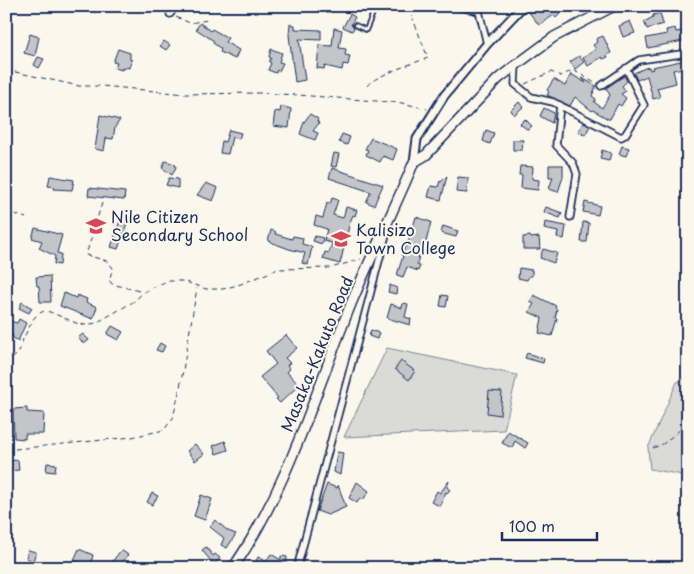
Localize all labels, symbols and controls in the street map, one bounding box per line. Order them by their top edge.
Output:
place label: Nile Citizen Secondary School [111,204,248,246]
school or university icon: Nile Citizen Secondary School [85,215,107,237]
place label: Kalisizo Town College [356,217,456,259]
school or university icon: Kalisizo Town College [330,228,352,250]
street label: Masaka-Kakuto Road [274,272,358,435]
scale bar [502,509,596,541]
text: 100 m [509,514,555,537]

